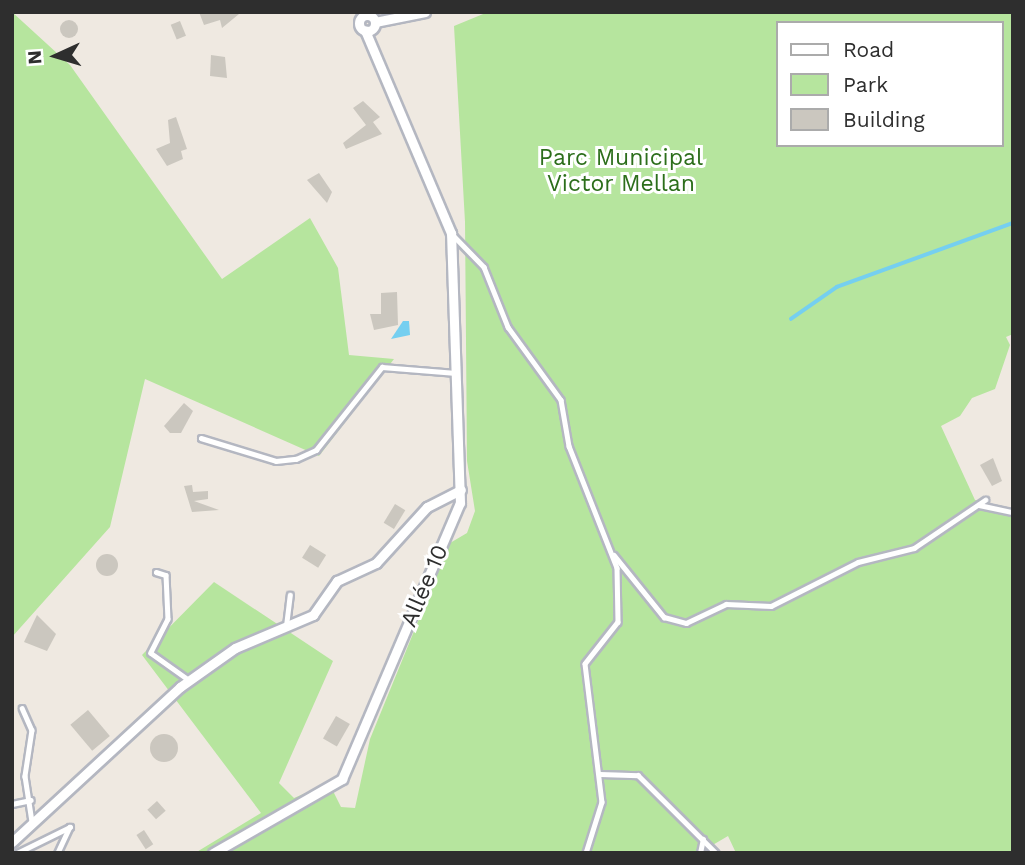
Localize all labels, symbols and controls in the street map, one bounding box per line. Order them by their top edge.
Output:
north arrow [21,21,91,91]
legend [776,21,1004,147]
text: Road [843,37,894,62]
text: N [23,50,47,65]
text: Park [843,72,888,97]
text: Building [843,107,925,132]
park label: Parc Municipal Victor Mellan [539,144,703,198]
street label: Allée 10 [395,541,455,631]

